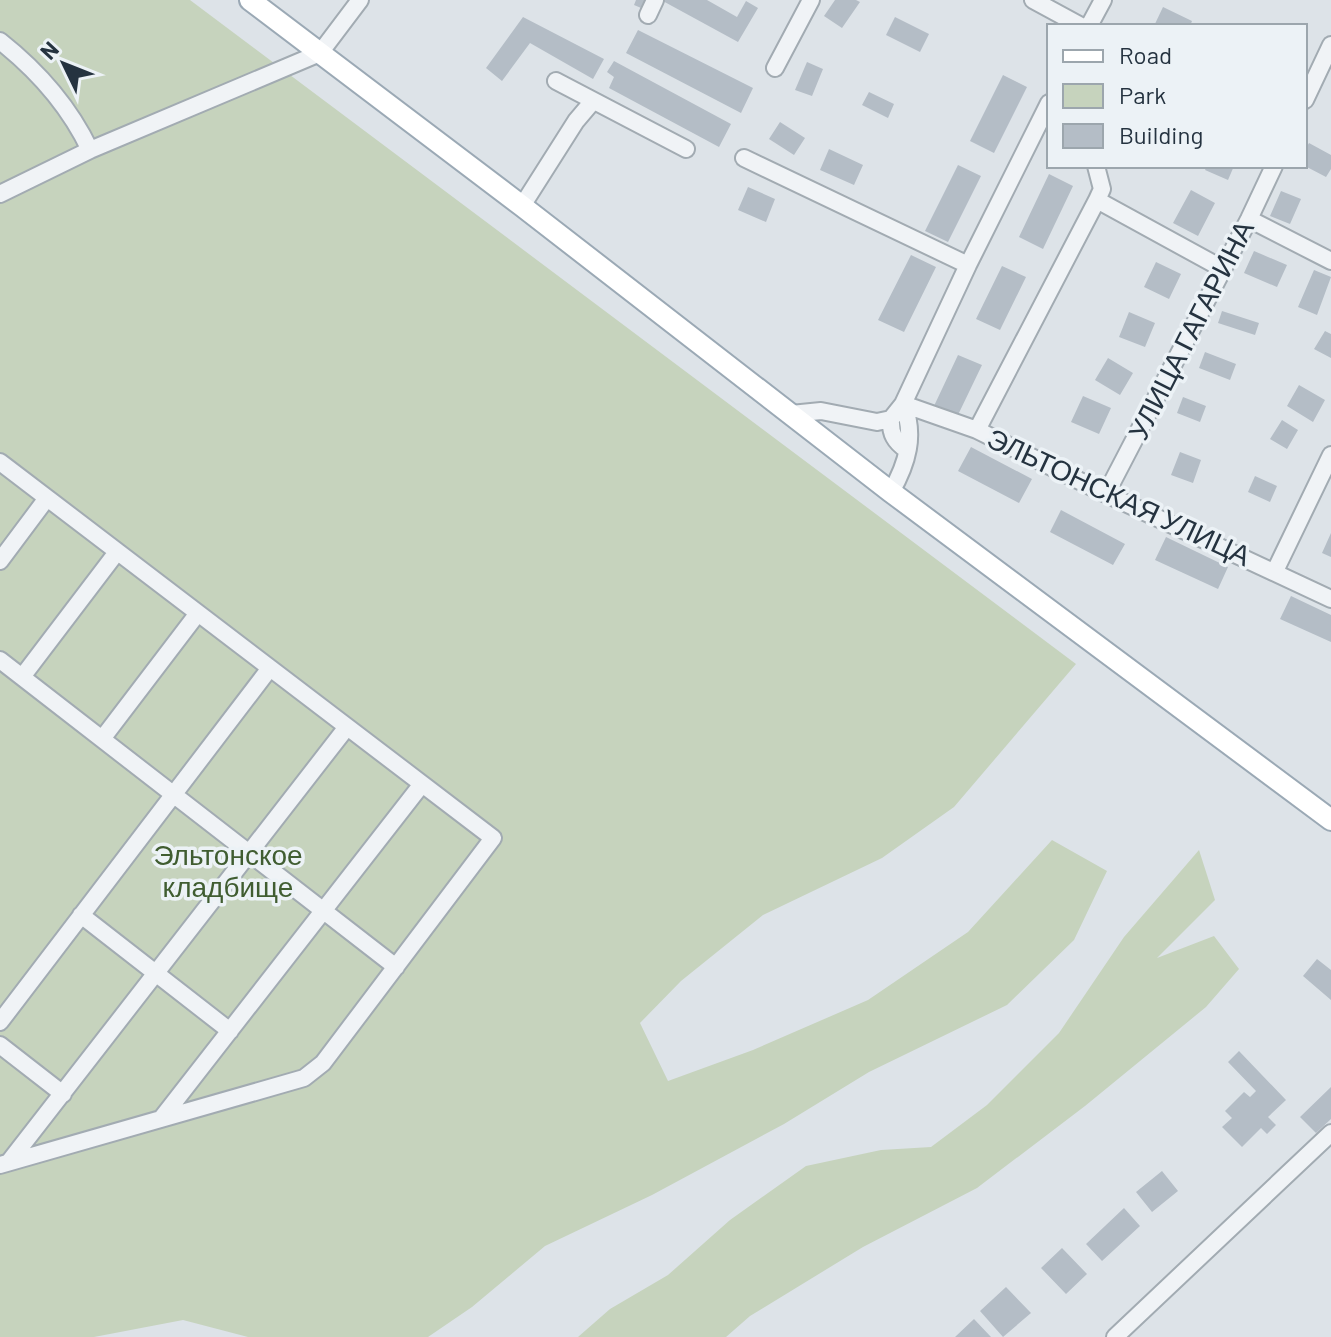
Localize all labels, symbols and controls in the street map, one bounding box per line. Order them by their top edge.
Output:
north arrow [24,24,104,104]
legend [1047,24,1307,168]
text: N [34,35,63,64]
text: Road [1119,40,1172,69]
text: Park [1119,80,1166,109]
text: Building [1119,120,1203,149]
street label: УЛИЦА ГАГАРИНА [1120,214,1260,445]
street label: ЭЛЬТОНСКАЯ УЛИЦА [982,420,1257,572]
park label: Эльтонское кладбище [153,837,303,903]

